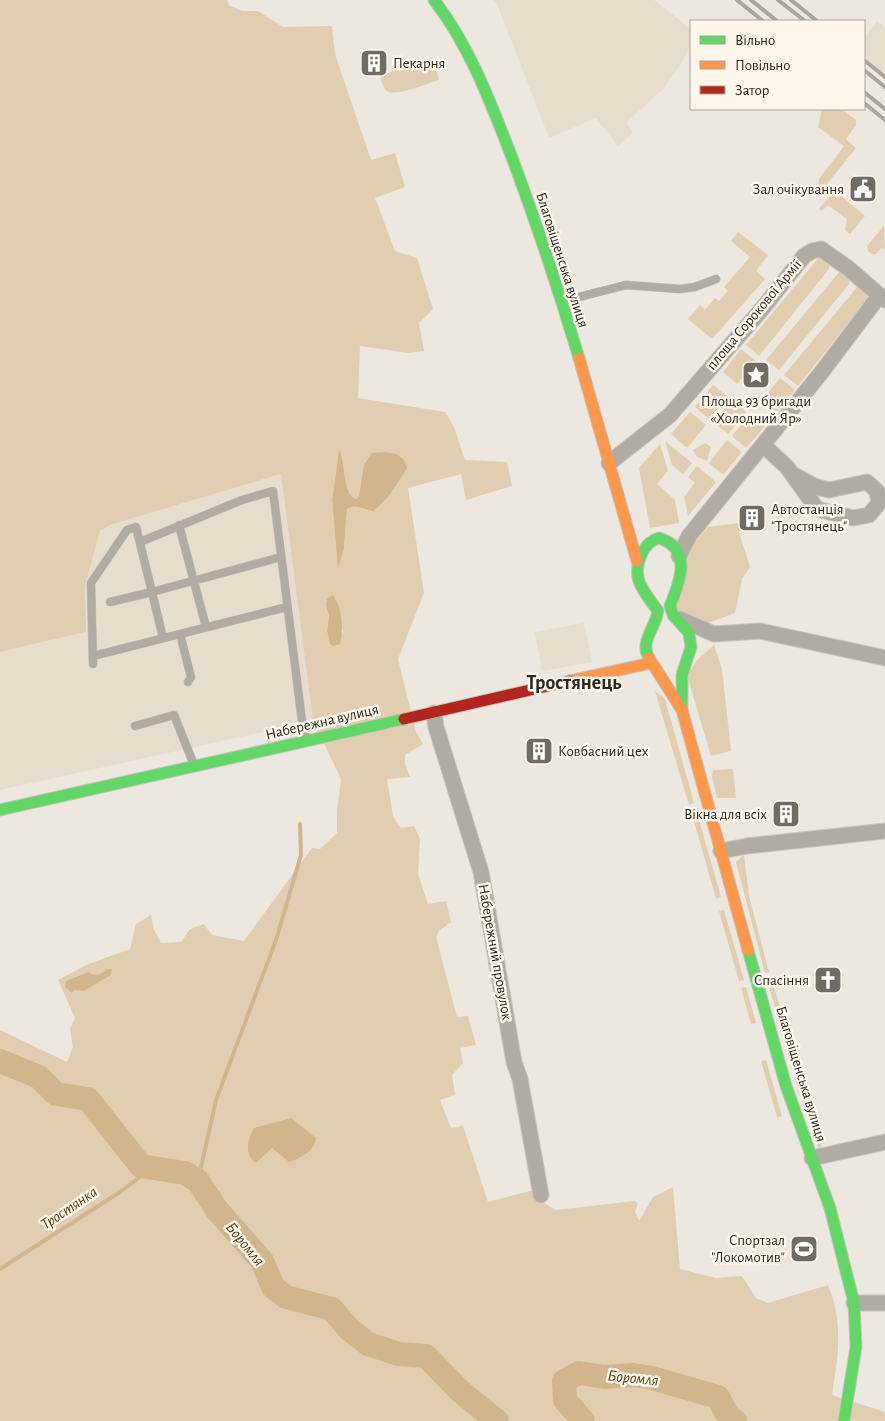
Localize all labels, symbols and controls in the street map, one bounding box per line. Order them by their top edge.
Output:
legend [690,20,865,110]
text: Вільно [735,33,775,48]
building icon: Пекарня [359,48,389,78]
place label: Пекарня [393,56,445,71]
text: Повільно [735,58,791,73]
text: Затор [735,83,770,98]
public building icon: Зал очікування [848,174,878,204]
place label: Зал очікування [753,182,844,197]
street label: Благовіщенська вулиця [533,191,591,329]
street label: площа Сорокової Армії [704,257,805,373]
place icon: Площа 93 бригади «Холодний Яр» [741,360,771,390]
place label: Площа 93 бригади «Холодний Яр» [701,394,811,426]
place label: Автостанція "Тростянець" [771,502,847,534]
building icon: Автостанція "Тростянець" [737,503,767,533]
district label: Тростянець [526,673,622,693]
street label: Набережна вулиця [264,702,380,742]
building icon: Ковбасний цех [524,736,554,766]
place label: Ковбасний цех [558,744,649,759]
building icon: Вікна для всіх [771,799,801,829]
place label: Вікна для всіх [684,807,767,822]
street label: Набережний провулок [476,883,514,1022]
church icon: Спасіння [813,965,843,995]
place label: Спасіння [754,973,809,988]
street label: Благовіщенська вулиця [773,1004,829,1144]
water label: Тростянка [38,1183,101,1233]
water label: Боромля [222,1219,267,1270]
place label: Спортзал "Локомотив" [711,1233,785,1265]
sports icon: Спортзал "Локомотив" [789,1234,819,1264]
water label: Боромля [607,1367,659,1390]

